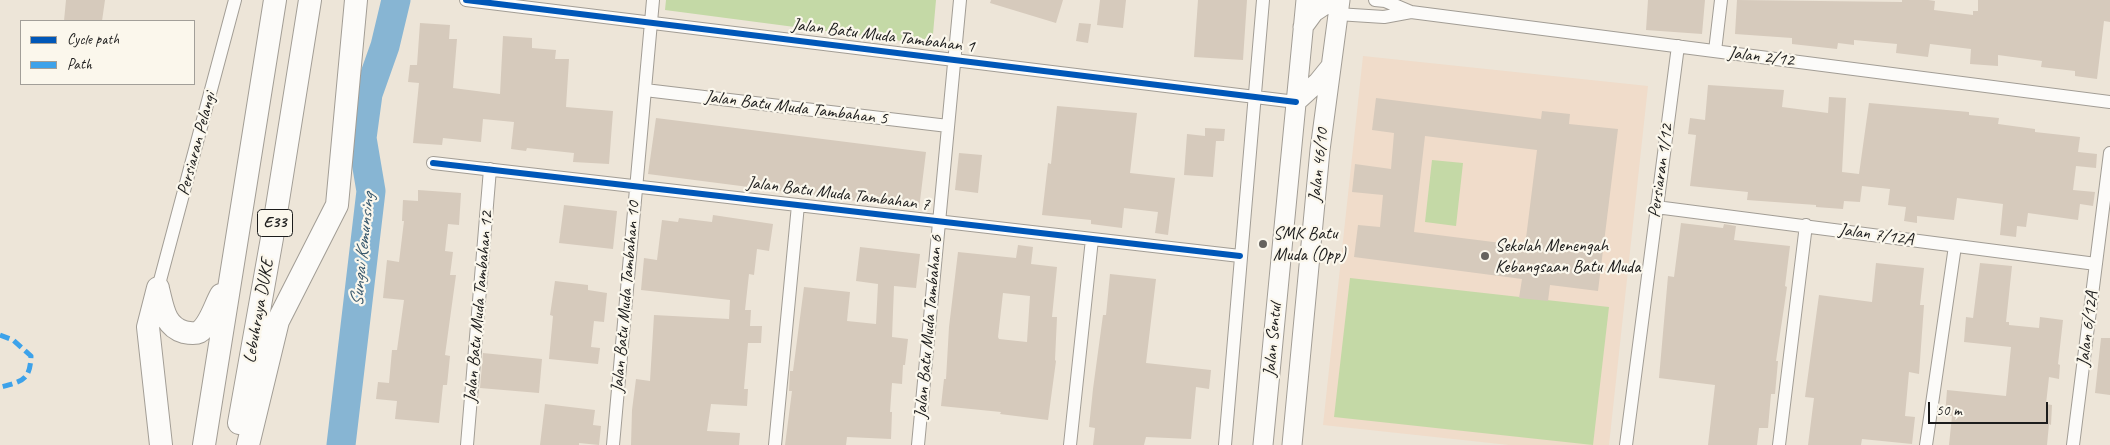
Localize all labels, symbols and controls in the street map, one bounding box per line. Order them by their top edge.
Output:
street label: Jalan Batu Muda Tambahan 1 [790,14,976,58]
legend [20,20,195,85]
text: Cycle path [67,30,119,49]
street label: Jalan 2/12 [1727,42,1795,72]
text: Path [67,55,92,74]
street label: Jalan Batu Muda Tambahan 5 [703,86,889,130]
street label: Persiaran Pelangi [173,90,221,198]
street label: Persiaran 1/12 [1644,123,1678,219]
street label: Jalan 46/10 [1304,127,1334,203]
street label: Jalan Batu Muda Tambahan 7 [745,172,931,216]
water label: Sungai Kemunsing [346,192,380,308]
street label: Jalan Batu Muda Tambahan 10 [607,200,645,394]
road number: E33 [258,210,292,237]
street label: Jalan Batu Muda Tambahan 12 [460,210,498,404]
street label: Jalan 7/12A [1837,219,1915,251]
place label: SMK Batu Muda (Opp) [1273,223,1346,266]
street label: Jalan Batu Muda Tambahan 6 [910,234,948,420]
place label: Sekolah Menengah Kebangsaan Batu Muda [1495,235,1640,278]
marker: SMK Batu Muda (Opp) [1257,238,1269,250]
marker: Sekolah Menengah Kebangsaan Batu Muda [1479,250,1491,262]
street label: Lebuhraya DUKE [239,257,279,365]
street label: Jalan 6/12A [2073,290,2103,368]
street label: Jalan Sentul [1259,302,1287,378]
scale bar [1930,392,2050,424]
text: 50 m [1936,401,1962,420]

